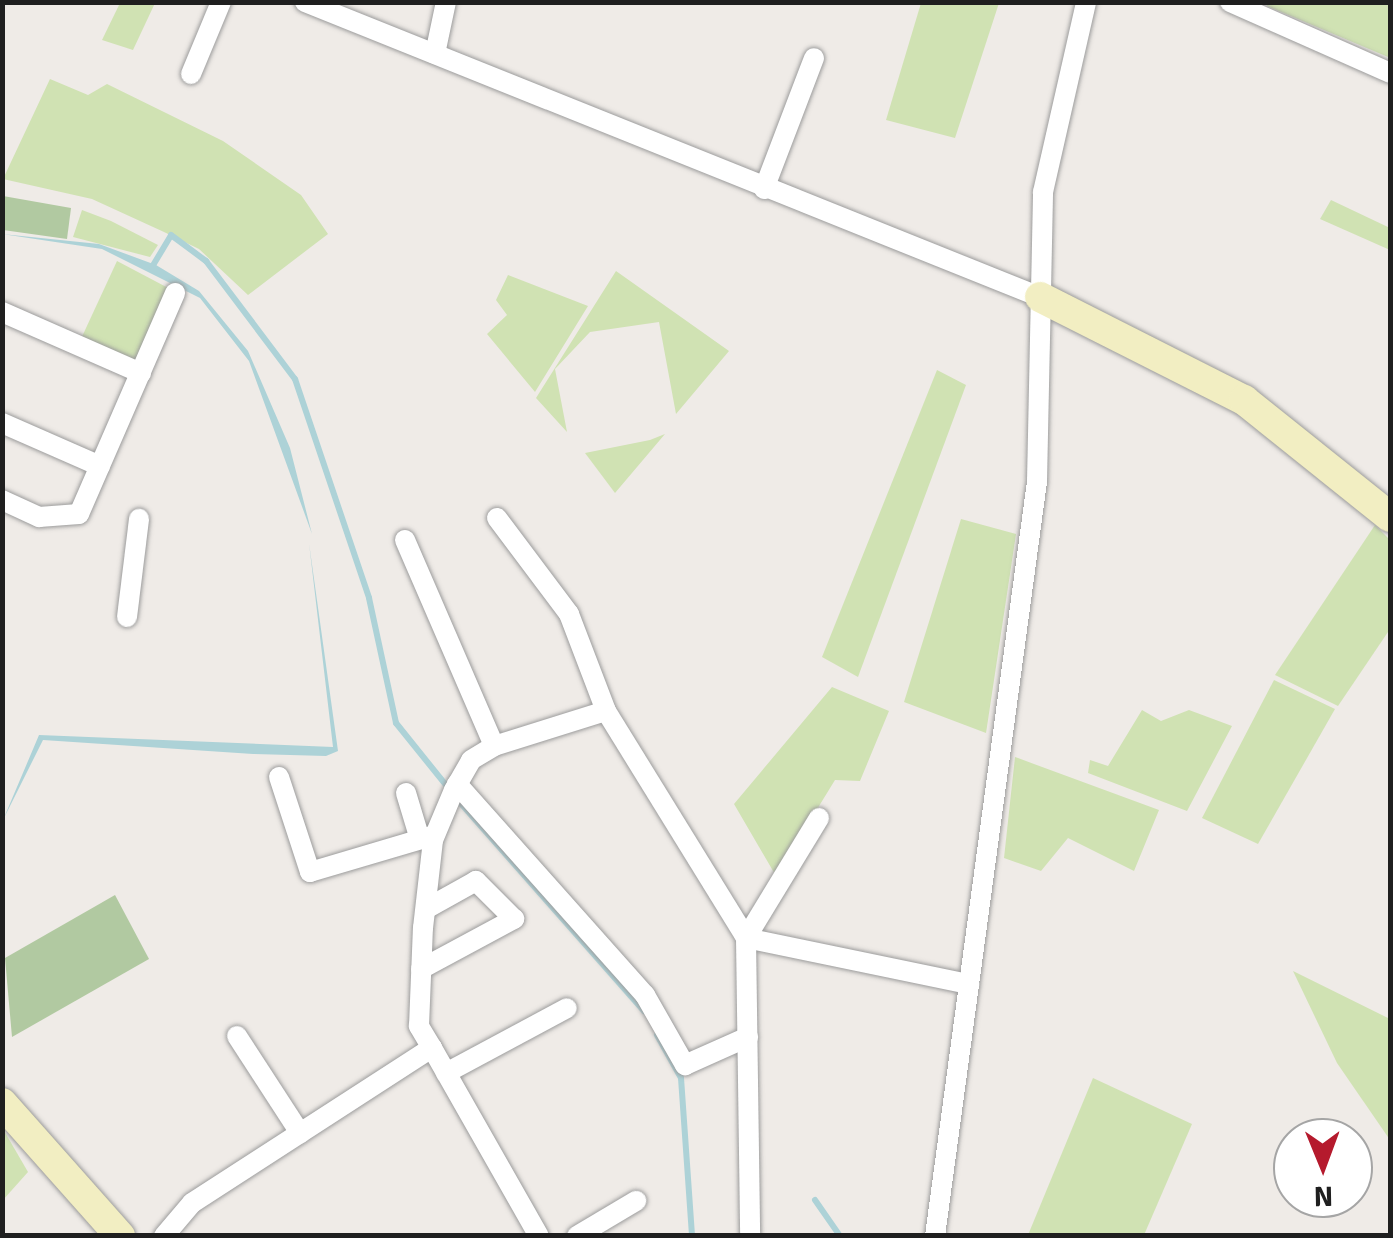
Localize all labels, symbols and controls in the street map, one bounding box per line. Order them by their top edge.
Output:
north arrow [1273,1118,1373,1218]
text: N [1313,1179,1334,1213]

